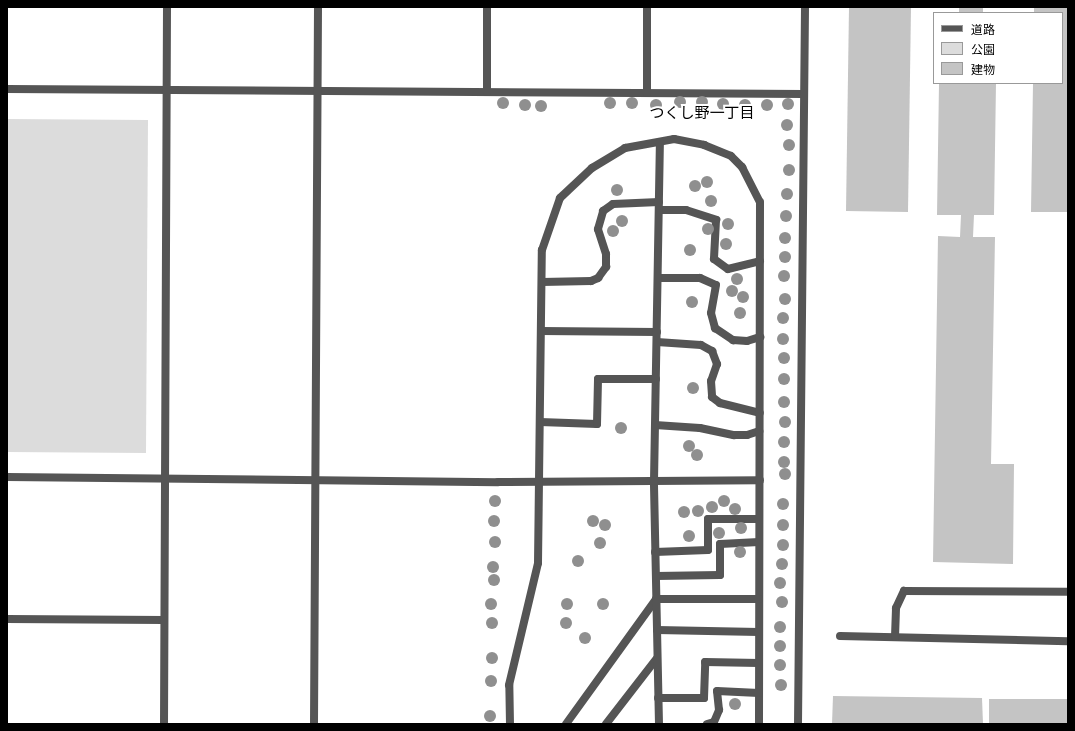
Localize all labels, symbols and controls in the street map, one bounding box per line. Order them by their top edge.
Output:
legend [933,12,1063,84]
text: 道路 [971,23,995,37]
text: 公園 [971,43,995,57]
text: 建物 [971,63,995,77]
district label: つくし野一丁目 [650,105,754,123]

